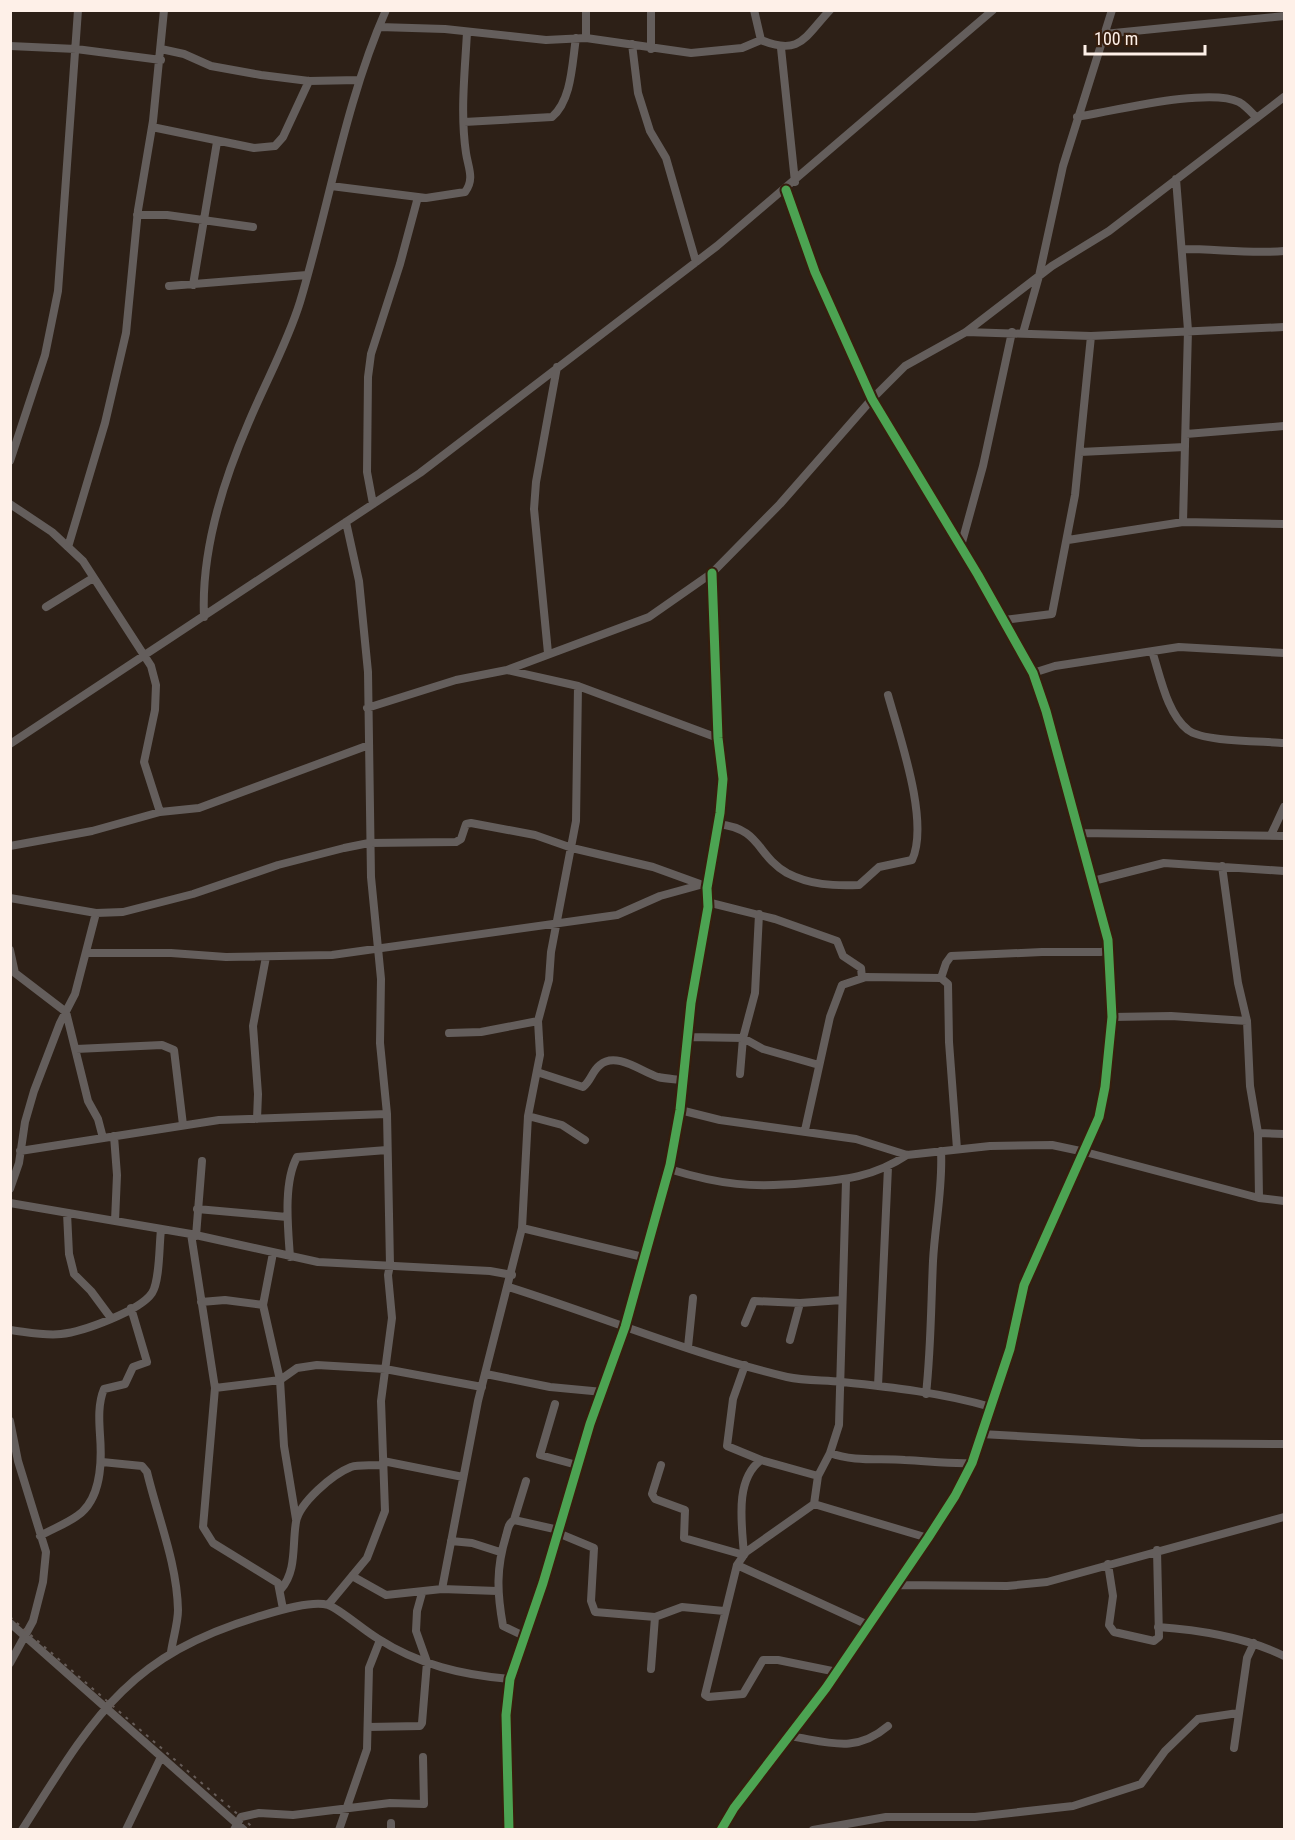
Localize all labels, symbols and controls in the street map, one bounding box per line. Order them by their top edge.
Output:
scale bar [1085,18,1205,56]
text: 100 m [1094,28,1138,49]

